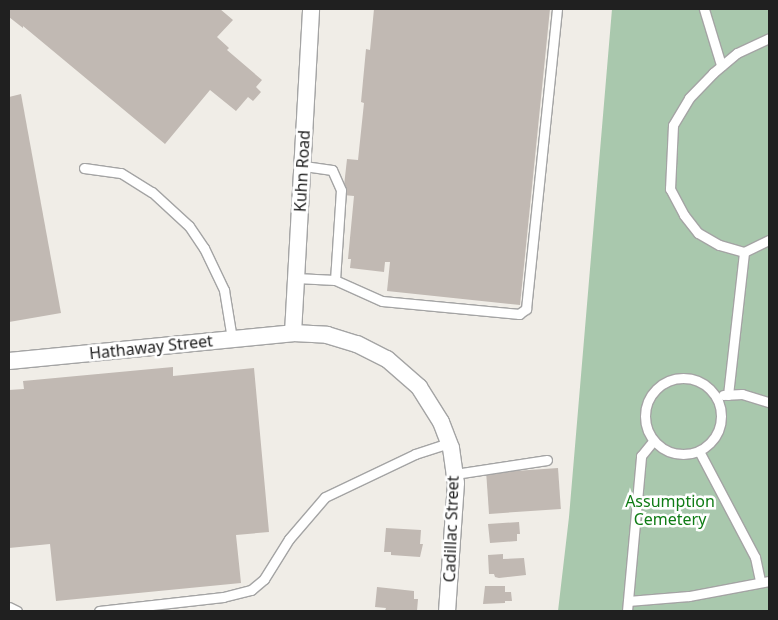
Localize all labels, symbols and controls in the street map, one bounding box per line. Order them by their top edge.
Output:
street label: Kuhn Road [290,129,314,213]
street label: Hathaway Street [88,331,214,363]
street label: Cadillac Street [440,475,462,583]
park label: Assumption Cemetery [625,491,715,529]

